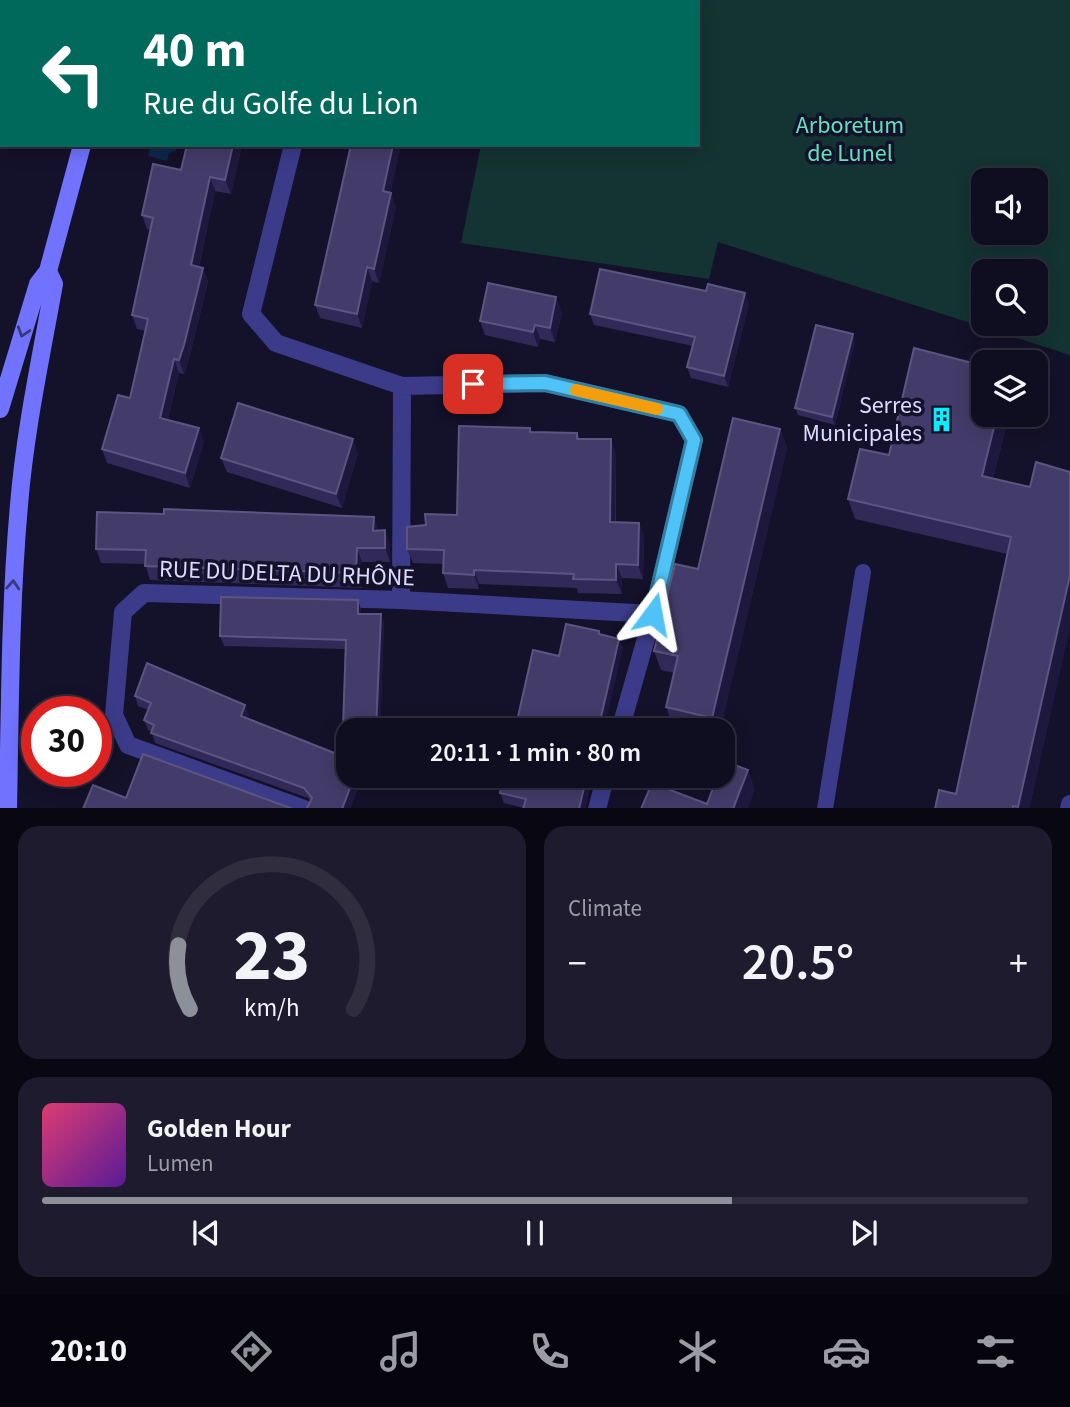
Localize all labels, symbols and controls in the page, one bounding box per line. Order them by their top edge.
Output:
text: 40 m [143,16,247,86]
icon: left [28,28,119,119]
text: Rue du Golfe du Lion [143,81,419,127]
park label: Arboretum de Lunel [796,108,904,171]
map controls [971,168,1048,427]
button: sound [971,168,1048,245]
button: search [971,259,1048,336]
one-way arrow [16,326,31,338]
button: layers [971,350,1048,427]
pin [443,354,503,414]
icon: arrive [454,365,492,403]
place label: Serres Municipales [802,388,922,451]
building icon: Serres Municipales [928,405,956,433]
street label: RUE DU DELTA DU RHÔNE [158,552,416,595]
position arrow [616,577,690,651]
one-way arrow [5,579,20,590]
speed limit sign: 30 [21,696,112,787]
text: 20:11 · 1 min · 80 m [430,734,641,771]
text: Climate [568,892,642,925]
text: 23 [234,904,310,1008]
text: 20.5° [742,926,854,1000]
text: − [568,937,587,991]
text: + [1009,937,1028,991]
text: km/h [244,989,300,1025]
text: Golden Hour [147,1110,291,1147]
text: Lumen [147,1147,214,1180]
icon: previous [187,1214,225,1252]
icon: pause [516,1214,554,1252]
icon: next [845,1214,883,1252]
icon: directions [227,1327,276,1376]
icon: music [376,1327,425,1376]
icon: phone [525,1327,574,1376]
icon: climate [673,1327,722,1376]
icon: car [822,1327,871,1376]
icon: filters [971,1327,1020,1376]
text: 20:10 [50,1328,127,1374]

